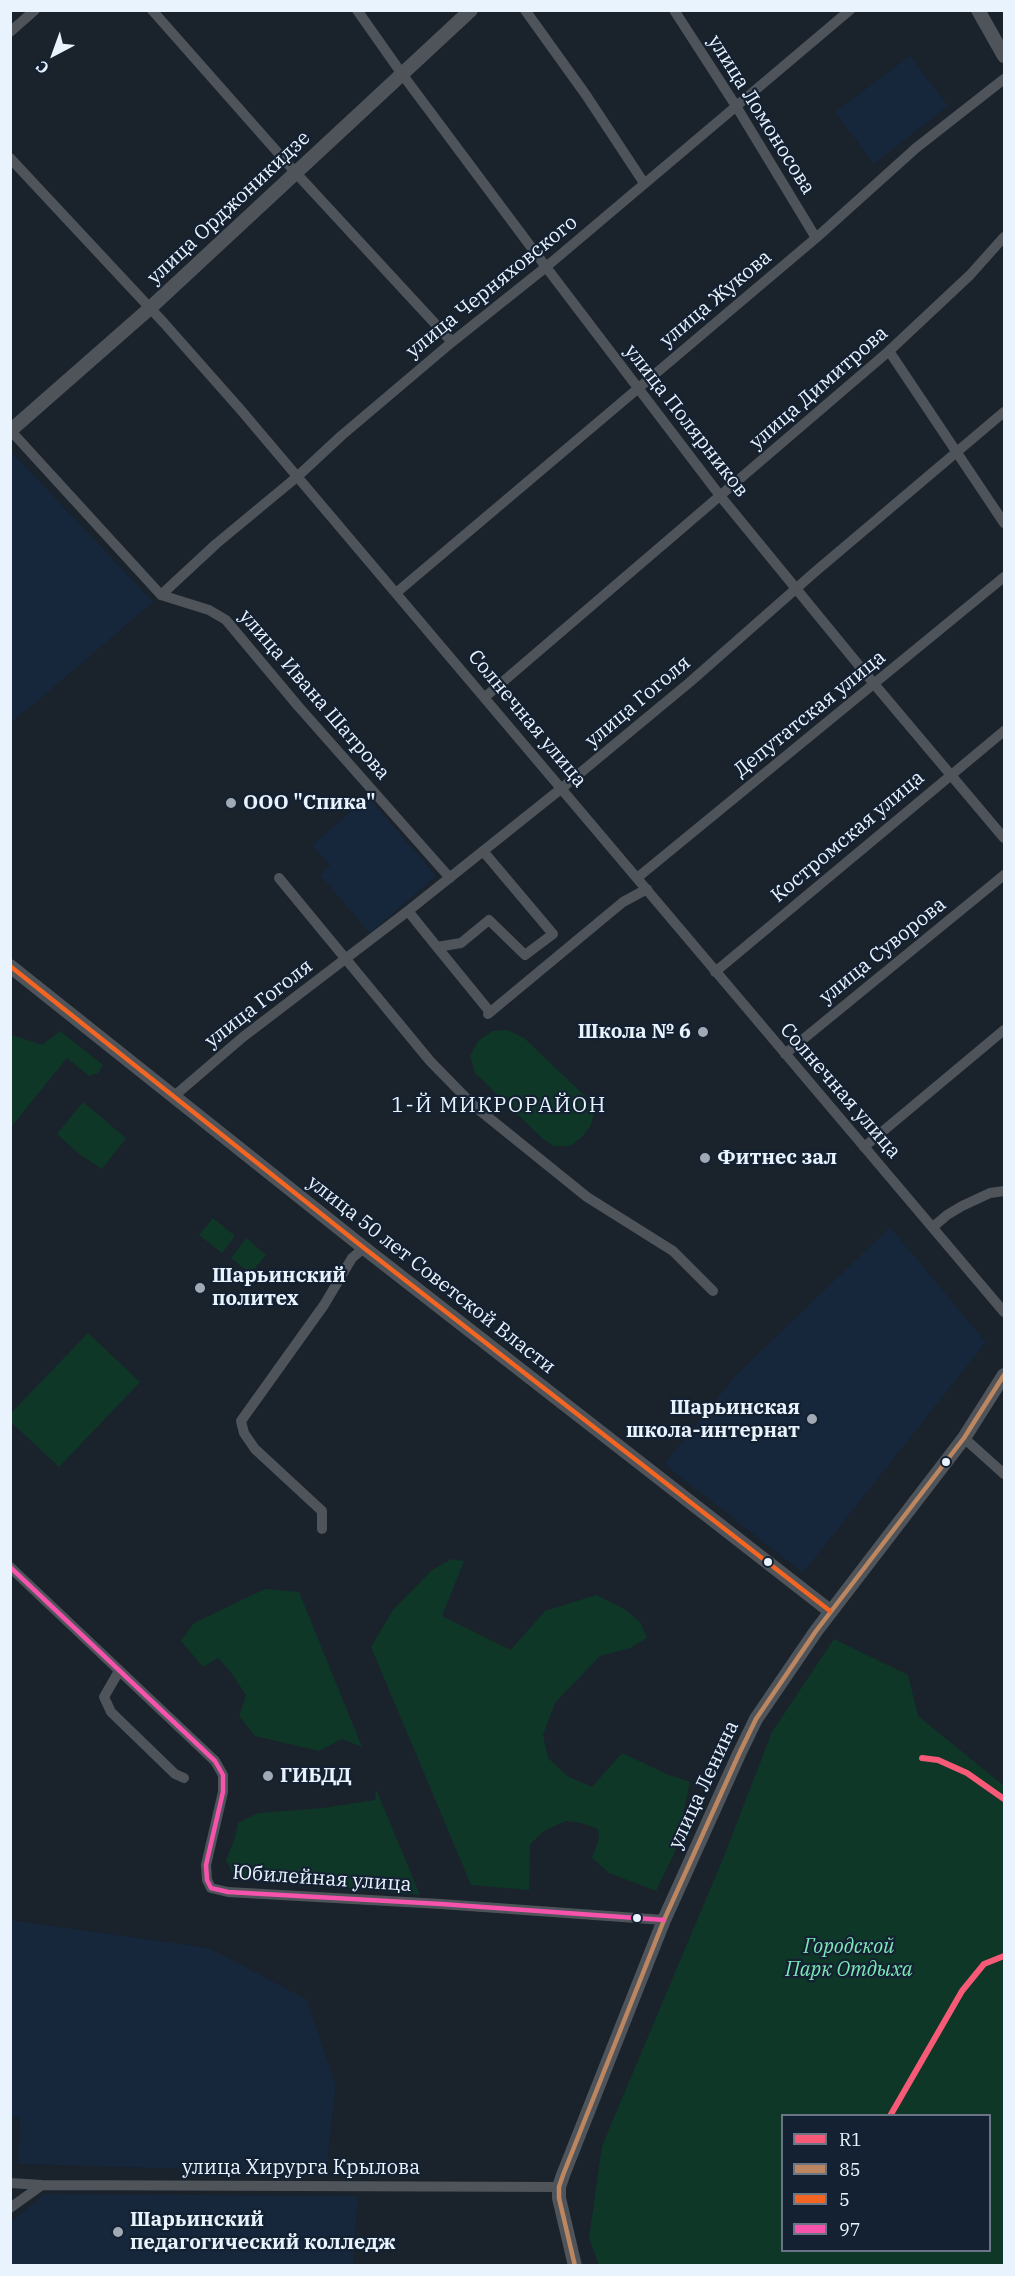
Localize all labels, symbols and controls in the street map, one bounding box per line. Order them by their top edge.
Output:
north arrow [24,24,84,84]
street label: улица Ломоносова [702,31,820,199]
text: С [32,57,53,79]
street label: улица Орджоникидзе [143,126,315,290]
street label: улица Черняховского [402,211,582,363]
street label: улица Жукова [655,245,777,353]
street label: улица Димитрова [745,321,893,455]
street label: улица Полярников [619,340,753,502]
street label: улица Ивана Шатрова [233,605,395,785]
street label: Солнечная улица [463,645,591,793]
street label: Депутатская улица [729,645,891,783]
street label: улица Гоголя [580,651,696,753]
street label: Костромская улица [767,766,929,908]
place label: ООО "Спика" [243,791,376,815]
marker: ООО "Спика" [224,796,238,810]
street label: улица Суворова [815,893,951,1009]
street label: улица Гоголя [200,955,318,1053]
street label: Солнечная улица [775,1018,905,1164]
place label: Школа № 6 [578,1020,691,1044]
marker: Школа № 6 [696,1025,710,1039]
district label: 1-Й МИКРОРАЙОН [391,1093,607,1119]
place label: Фитнес зал [717,1146,837,1170]
marker: Фитнес зал [698,1151,712,1165]
street label: улица 50 лет Советской Власти [302,1171,560,1379]
place label: Шарьинский политех [212,1264,346,1311]
marker: Шарьинский политех [193,1281,207,1295]
place label: Шарьинская школа-интернат [626,1396,800,1443]
marker: Шарьинская школа-интернат [805,1412,819,1426]
unlabelled marker [940,1456,952,1468]
unlabelled marker [762,1556,774,1568]
street label: улица Ленина [664,1717,744,1853]
place label: ГИБДД [280,1764,351,1788]
marker: ГИБДД [261,1769,275,1783]
street label: Юбилейная улица [232,1861,412,1897]
unlabelled marker [631,1912,643,1924]
park label: Городской Парк Отдыха [785,1935,913,1982]
legend [781,2114,991,2252]
text: R1 [839,2128,862,2151]
street label: улица Хирурга Крылова [182,2156,420,2180]
text: 85 [839,2158,861,2181]
text: 5 [839,2188,850,2211]
place label: Шарьинский педагогический колледж [130,2208,396,2255]
text: 97 [839,2218,861,2241]
marker: Шарьинский педагогический колледж [111,2225,125,2239]

